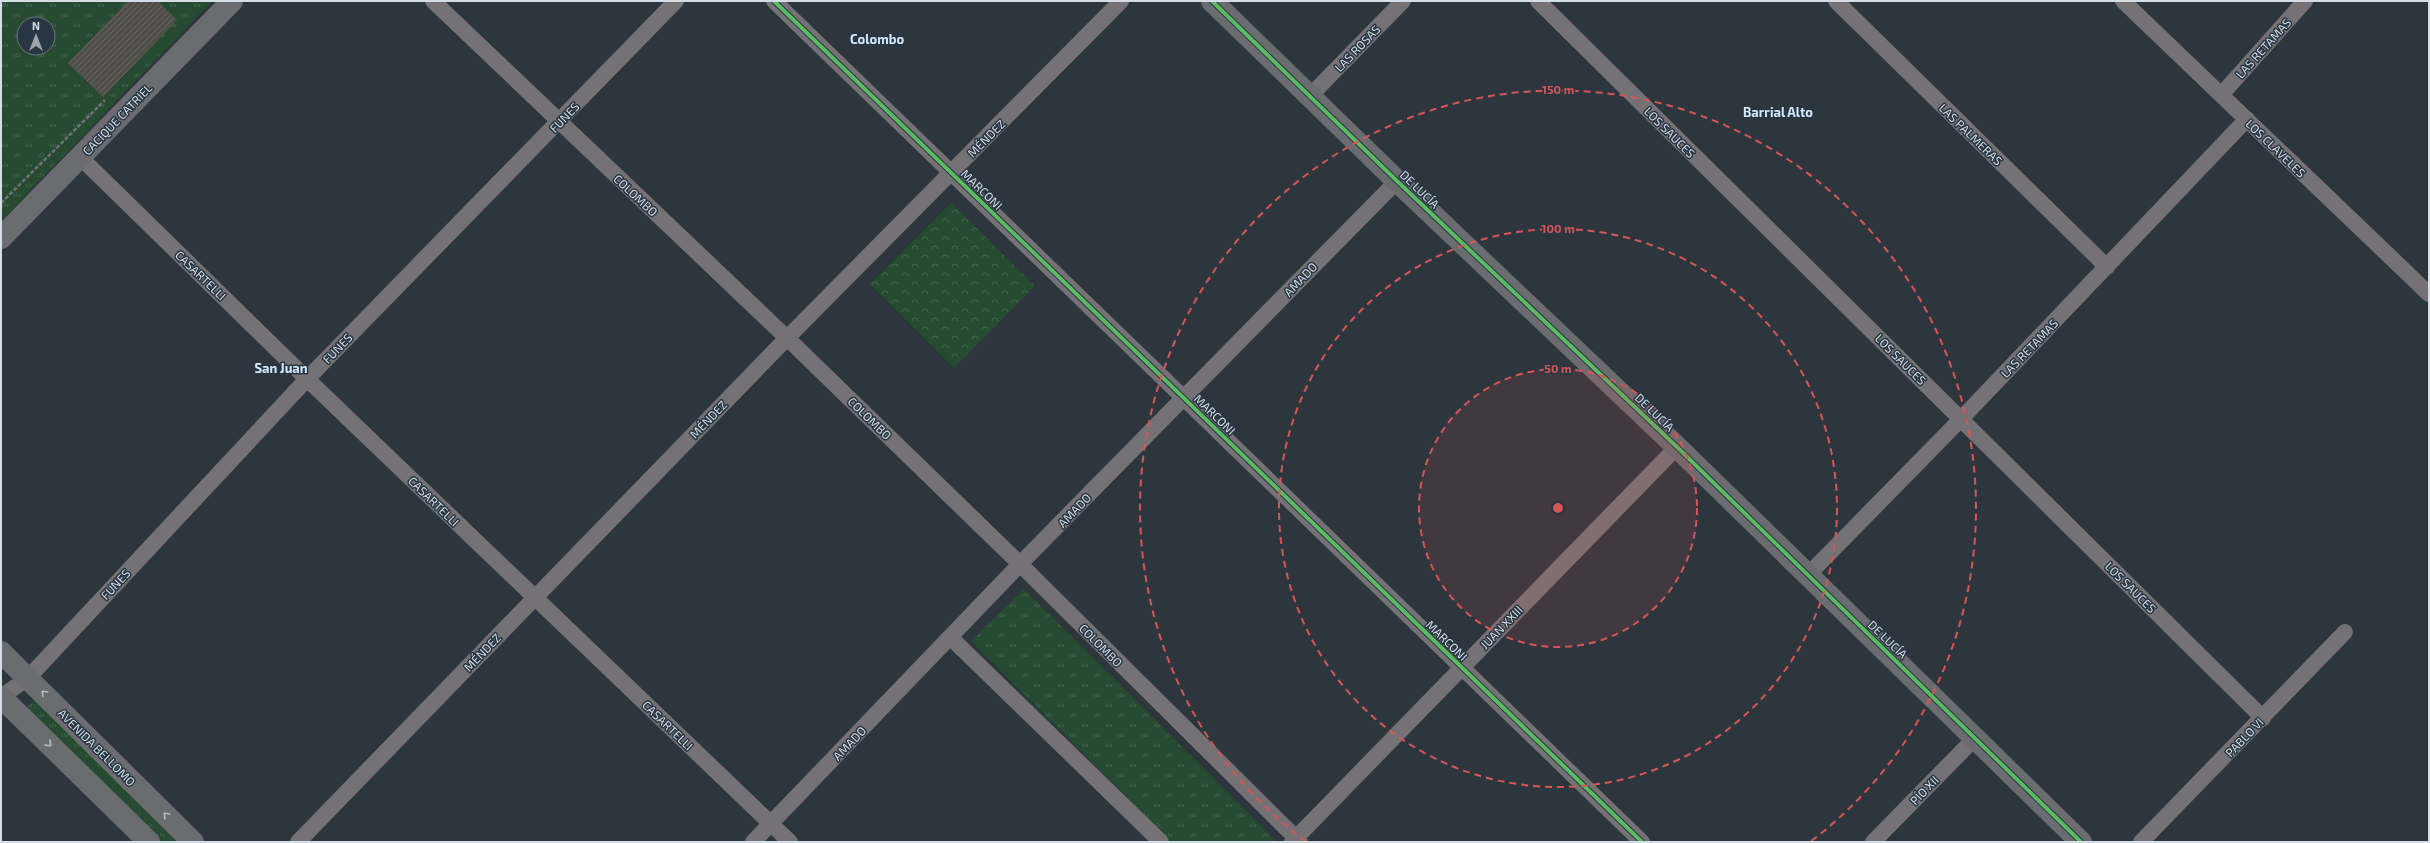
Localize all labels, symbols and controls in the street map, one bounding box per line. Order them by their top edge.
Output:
street label: LAS RETAMAS [2232,15,2294,81]
north arrow [16,16,56,56]
text: N [32,19,40,32]
street label: LAS ROSAS [1331,22,1383,74]
district label: Colombo [850,31,904,47]
street label: CACIQUE CATRIEL [79,80,155,158]
text: 150 m [1542,82,1574,96]
street label: FUNES [546,99,582,135]
street label: LAS PALMERAS [1937,100,2006,168]
street label: LOS SAUCES [1642,104,1698,160]
district label: Barrial Alto [1743,104,1813,120]
street label: MÉNDEZ [964,116,1008,160]
street label: LOS CLAVELES [2243,116,2309,180]
street label: MARCONI [959,166,1005,212]
street label: DE LUCÍA [1398,167,1443,211]
street label: COLOMBO [611,171,661,219]
text: 100 m [1541,221,1575,235]
street label: CASARTELLI [173,247,229,303]
street label: AMADO [1281,259,1319,299]
street label: LAS RETAMAS [1998,316,2060,380]
street label: FUNES [319,330,355,366]
street label: LOS SAUCES [1873,331,1929,387]
district label: San Juan [254,360,308,376]
text: 50 m [1544,361,1572,375]
street label: DE LUCÍA [1633,390,1678,434]
street label: MARCONI [1192,391,1238,437]
street label: COLOMBO [845,394,895,442]
street label: MÉNDEZ [687,397,730,441]
street label: CASARTELLI [406,473,462,529]
street label: AMADO [1055,490,1093,530]
centre of rings [1551,501,1565,515]
street label: LOS SAUCES [2103,559,2159,615]
street label: FUNES [97,566,133,602]
street label: JUAN XXIII [1477,602,1525,652]
street label: MARCONI [1424,617,1470,663]
street label: DE LUCÍA [1866,617,1911,661]
street label: COLOMBO [1077,621,1125,669]
street label: MÉNDEZ [461,630,504,674]
one-way arrow [41,691,49,698]
street label: CASARTELLI [640,697,696,753]
street label: AVENIDA BELLOMO [56,706,138,788]
street label: PABLO VI [2222,715,2266,759]
street label: AMADO [830,723,868,763]
one-way arrow [44,739,52,747]
street label: PÍO XII [1907,773,1941,807]
one-way arrow [163,812,171,819]

